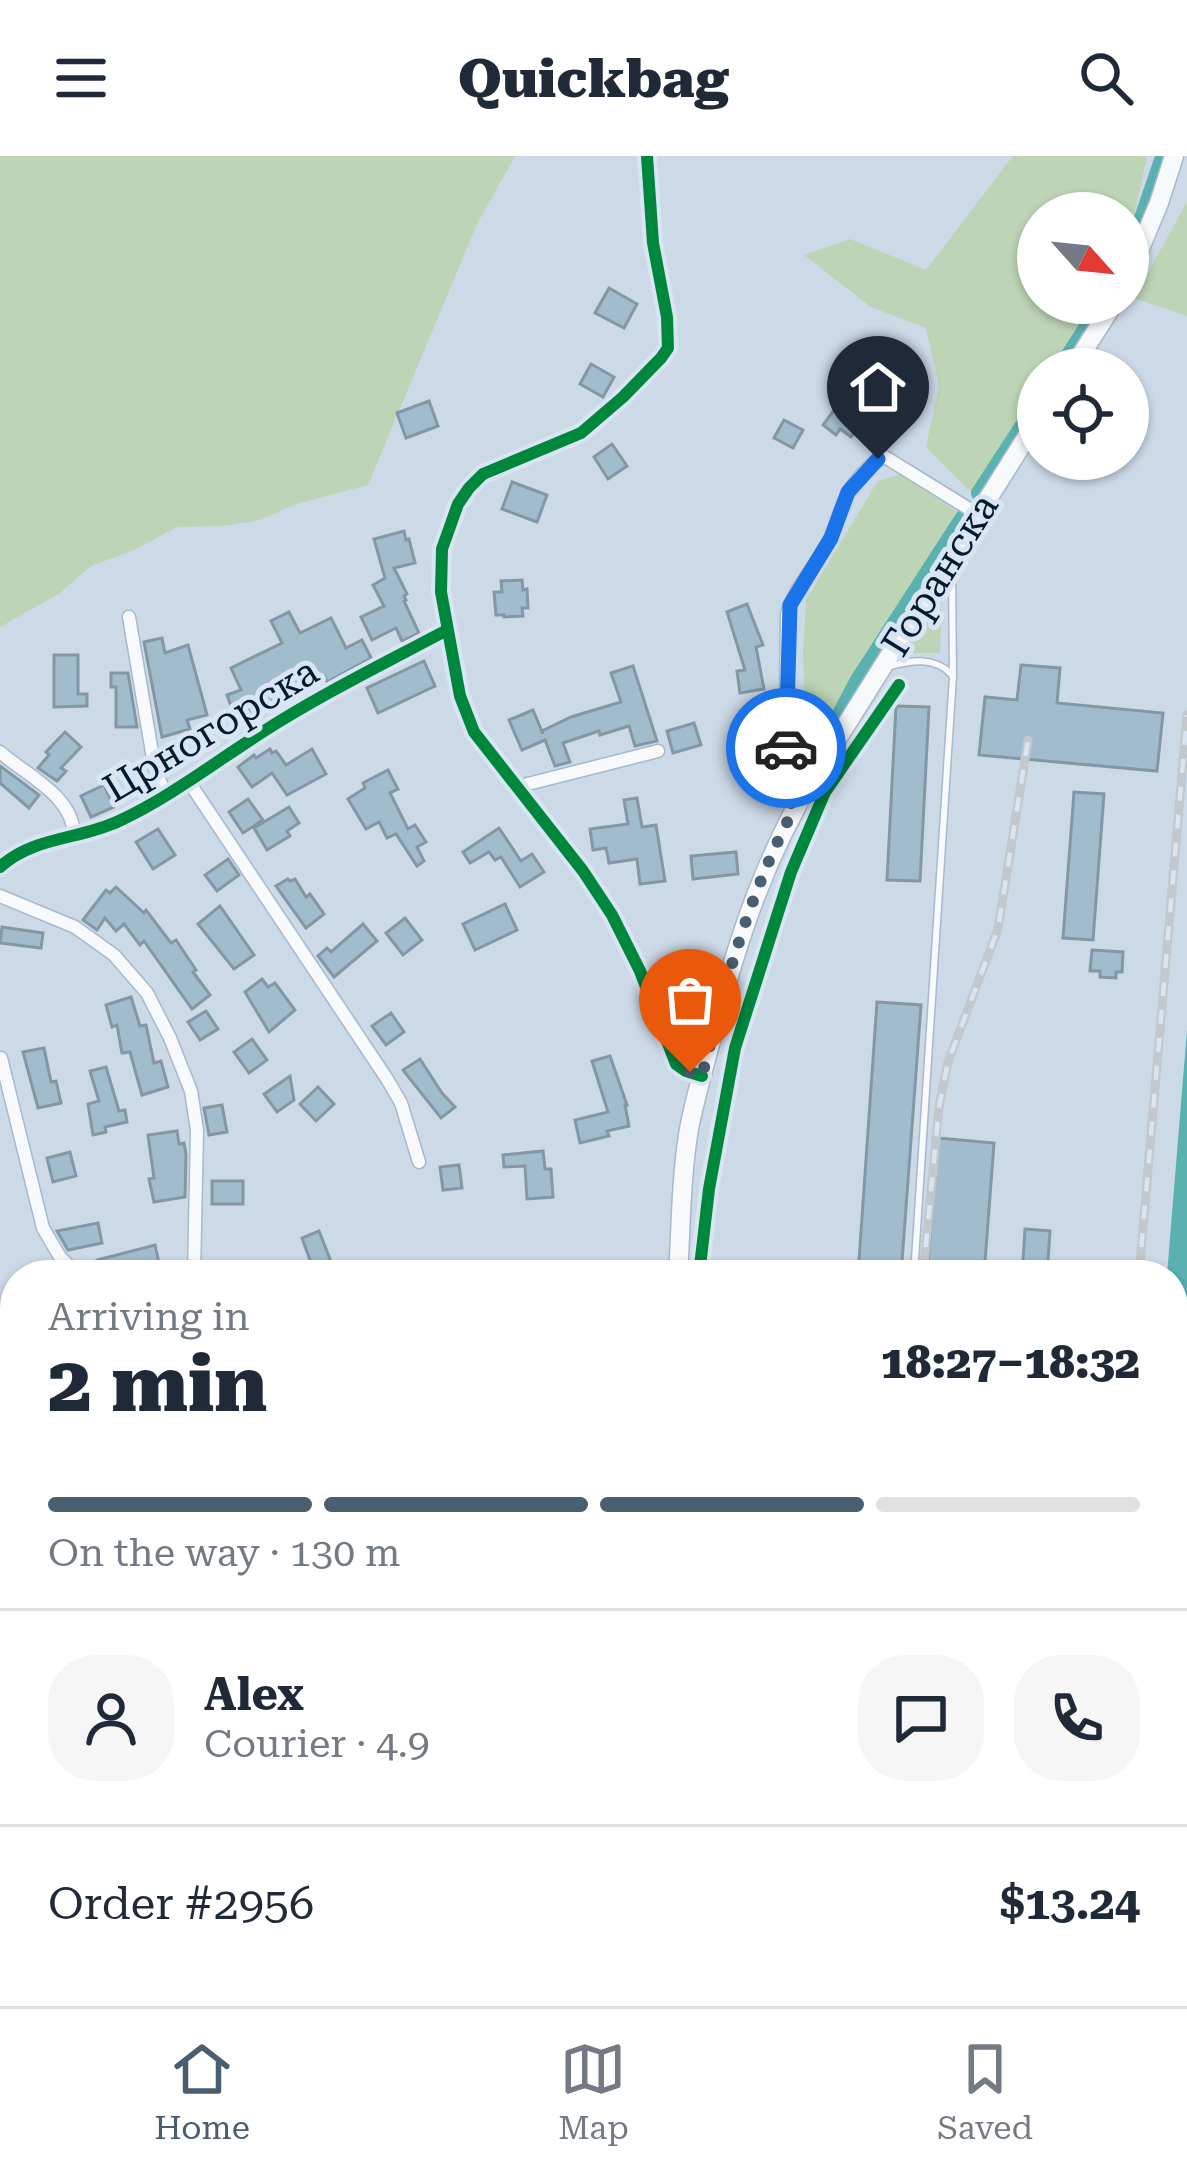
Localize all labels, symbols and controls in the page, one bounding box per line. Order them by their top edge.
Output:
icon: menu [48,45,114,111]
icon: search [1073,45,1139,111]
text: Quickbag [458,47,729,110]
north arrow [1017,192,1149,324]
map controls [1017,192,1149,480]
pin [827,336,929,459]
button: locate [1017,348,1149,480]
icon: home [845,354,911,420]
street label: Горанска [872,486,1008,664]
street label: Црногорска [95,648,327,812]
courier [726,688,846,808]
icon: car [753,715,819,781]
pin [639,949,741,1072]
icon: bag [657,967,723,1033]
text: Arriving in [48,1294,250,1340]
text: 18:27–18:32 [881,1336,1140,1389]
text: 2 min [48,1339,267,1430]
text: On the way · 130 m [48,1530,400,1576]
button: person [48,1655,174,1781]
button: chat [858,1655,984,1781]
button: phone [1014,1655,1140,1781]
text: Alex [204,1668,304,1721]
text: Courier · 4.9 [204,1721,430,1767]
text: Order #2956 [48,1877,314,1930]
text: $13.24 [1000,1877,1140,1930]
tab: Home [154,2036,250,2147]
tab: Map [558,2036,629,2147]
tab: Saved [937,2036,1033,2147]

